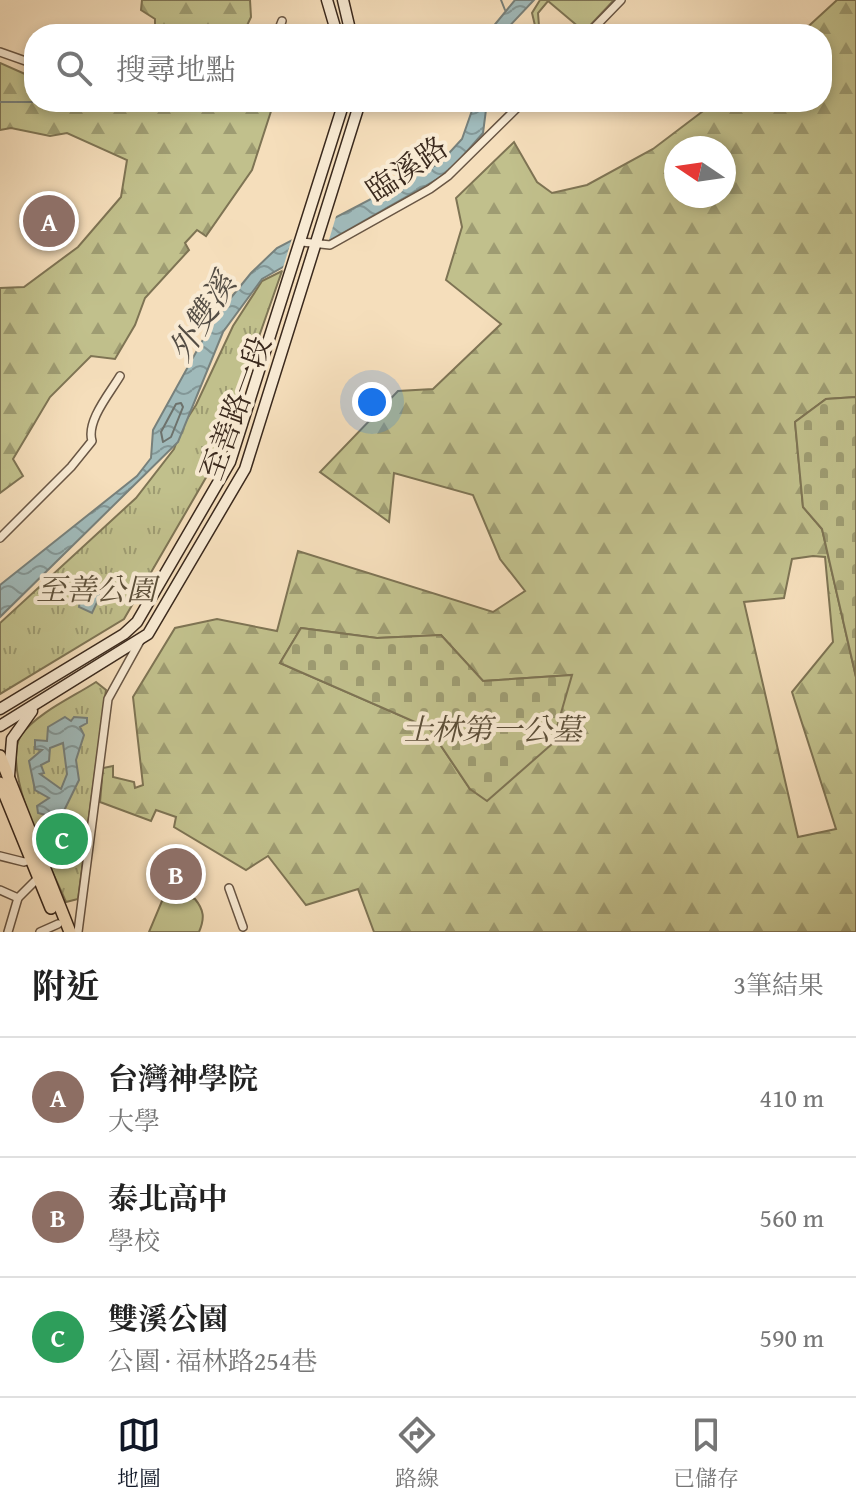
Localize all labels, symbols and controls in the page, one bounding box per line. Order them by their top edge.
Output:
search box [24,24,832,112]
icon: search [52,46,96,90]
text: 搜尋地點 [116,47,236,91]
street label: 臨溪路 [357,125,456,212]
north arrow [664,136,736,208]
pin: A [23,191,75,251]
water label: 外雙溪 [156,261,249,370]
street label: 至善路一段 [189,330,281,486]
your location [352,382,392,422]
park label: 至善公園 [36,567,160,611]
park label: 士林第一公墓 [402,707,587,751]
pin: C [36,809,88,869]
pin: B [150,844,202,904]
text: 附近 [32,961,100,1010]
text: 3筆結果 [733,965,824,1004]
text: 台灣神學院 [108,1056,258,1100]
text: A [50,1078,66,1117]
text: 410 m [759,1078,824,1117]
text: 大學 [108,1101,160,1140]
text: 泰北高中 [108,1176,228,1220]
text: B [50,1198,66,1237]
text: 560 m [759,1198,824,1237]
text: 學校 [108,1221,160,1260]
text: 雙溪公園 [108,1296,228,1340]
text: C [51,1318,65,1357]
text: 590 m [759,1318,824,1357]
text: 公園 · 福林路254巷 [108,1341,317,1380]
tab: 地圖 [117,1413,161,1494]
tab: 路線 [395,1413,439,1494]
tab: 已儲存 [673,1413,739,1494]

